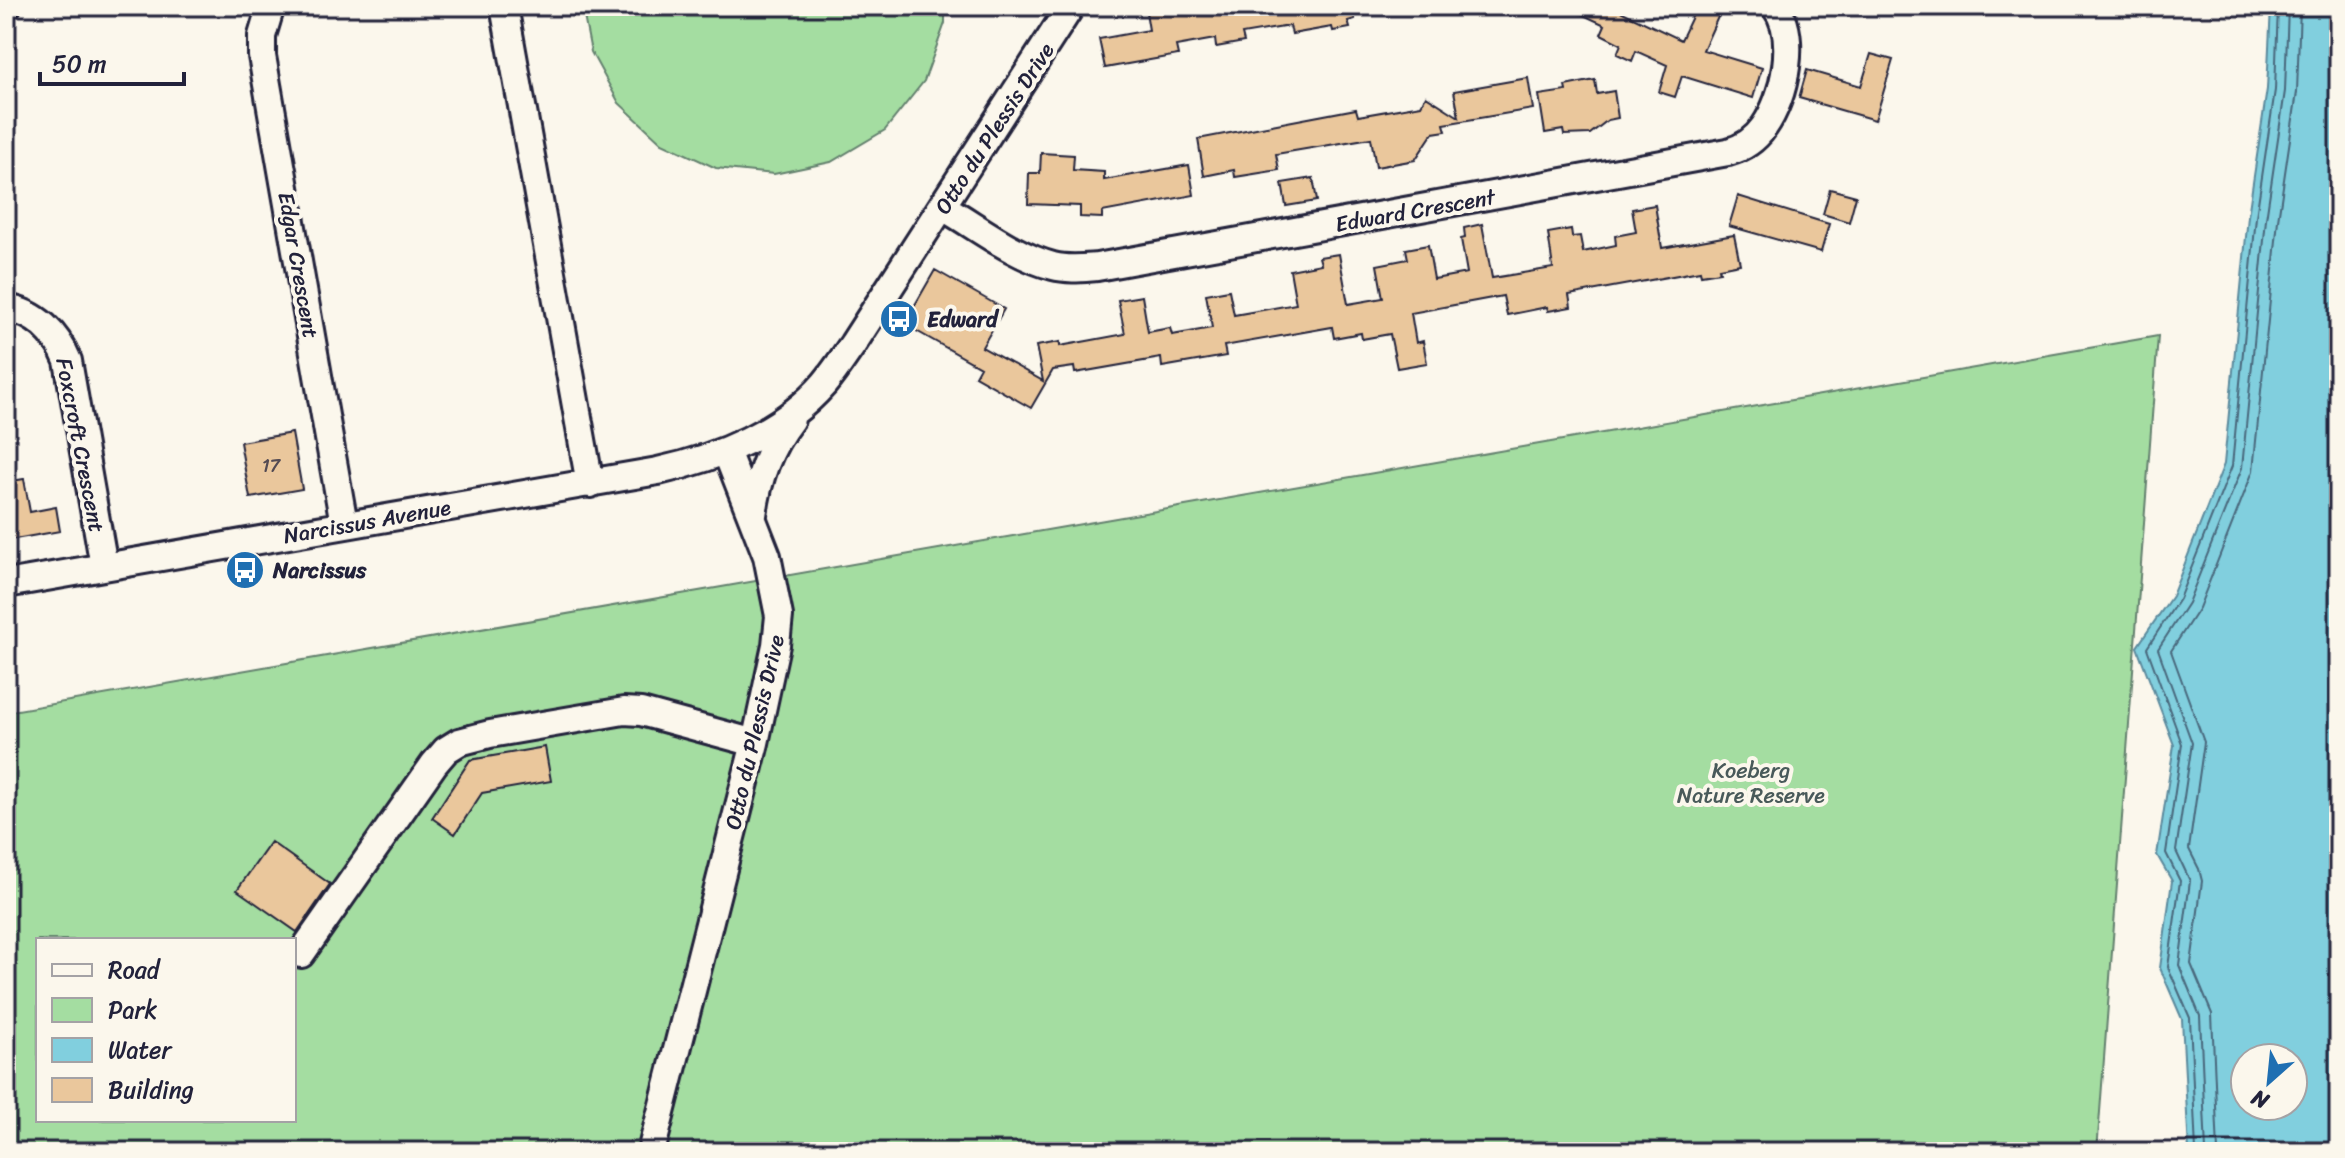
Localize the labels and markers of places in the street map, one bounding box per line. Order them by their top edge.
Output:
bus stop icon: Edward [878,298,920,340]
place label: Edward [927,300,1000,339]
bus stop icon: Narcissus [224,549,266,591]
place label: Narcissus [272,551,367,590]

